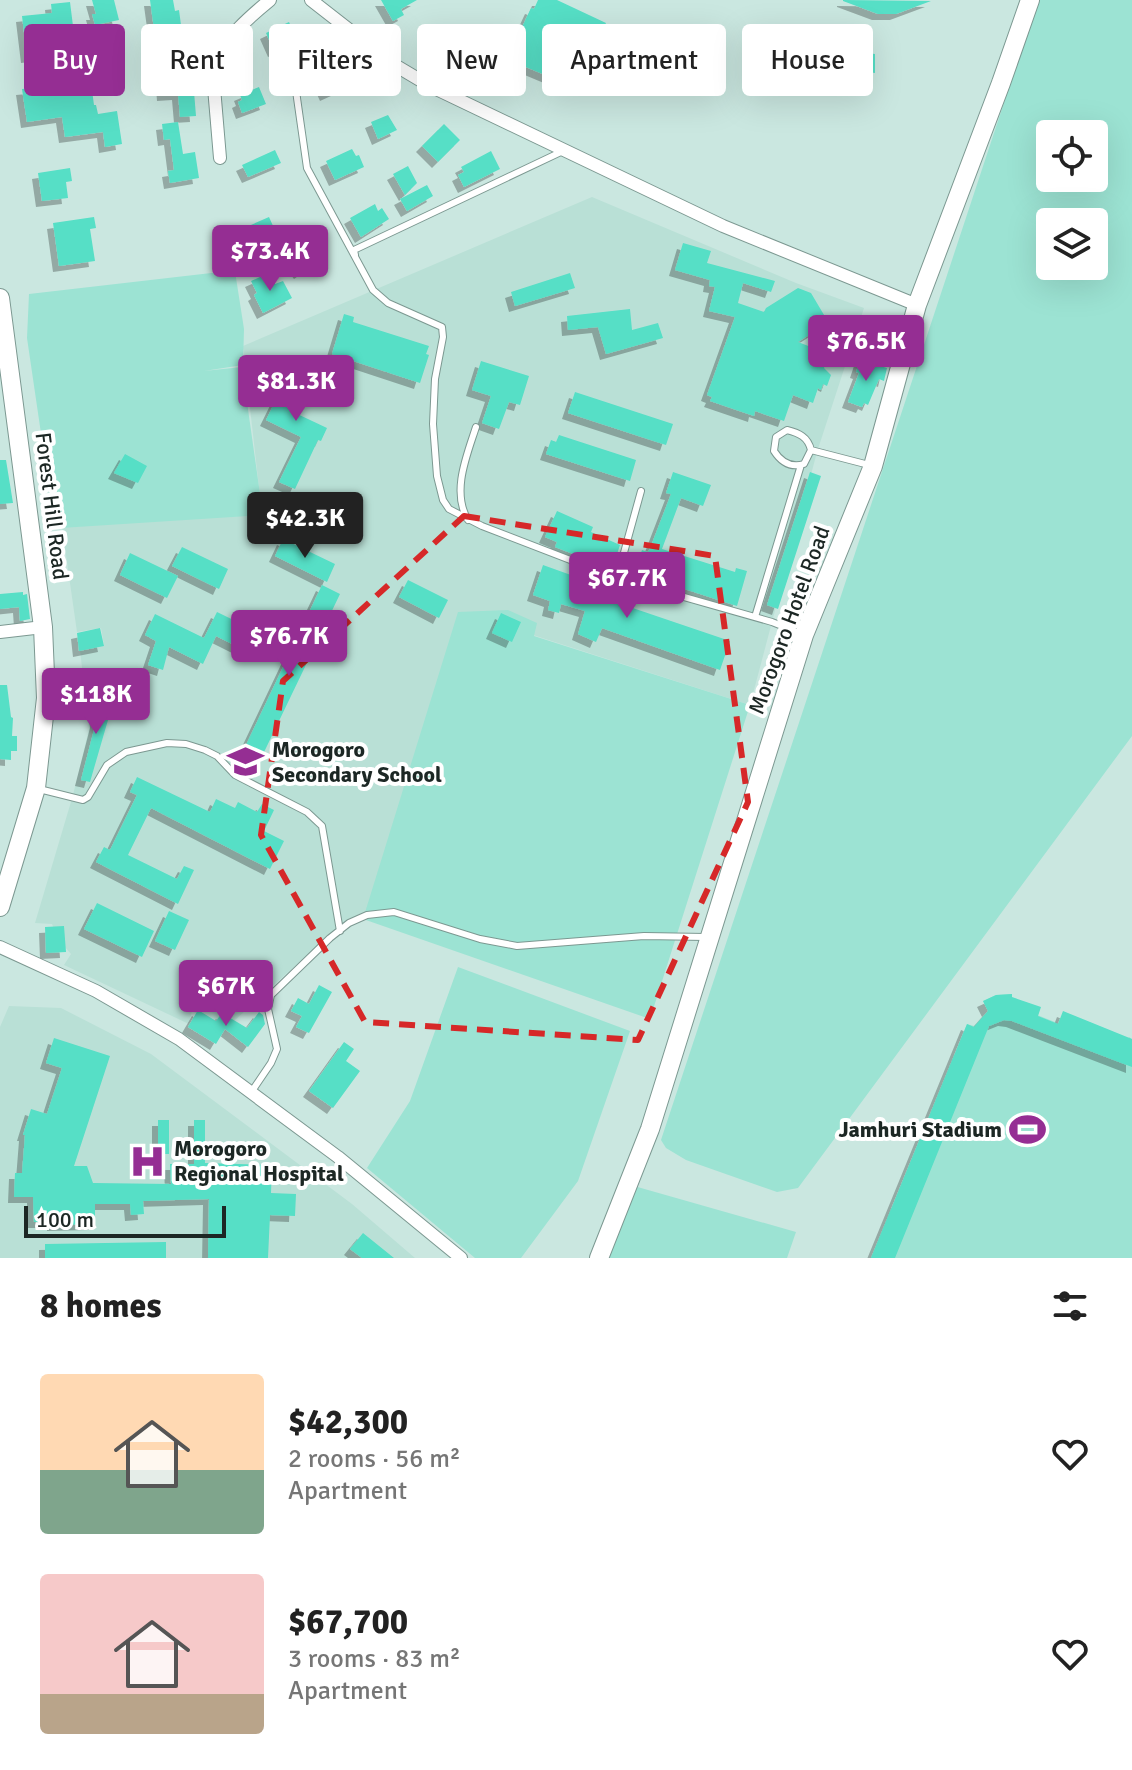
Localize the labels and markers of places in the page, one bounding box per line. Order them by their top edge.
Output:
pin: $73.4K [205,225,335,293]
pin: $76.5K [801,315,931,383]
pin: $81.3K [231,355,361,423]
pin: $42.3K [240,492,370,560]
pin: $67.7K [562,552,692,620]
pin: $76.7K [224,610,354,678]
pin: $118K [40,668,152,736]
place label: Morogoro Secondary School [272,736,442,788]
school or university icon: Morogoro Secondary School [227,743,265,781]
pin: $67K [179,960,273,1028]
sports icon: Jamhuri Stadium [1009,1110,1047,1148]
place label: Jamhuri Stadium [838,1116,1002,1143]
place label: Morogoro Regional Hospital [174,1135,344,1187]
hospital icon: Morogoro Regional Hospital [129,1142,167,1180]

